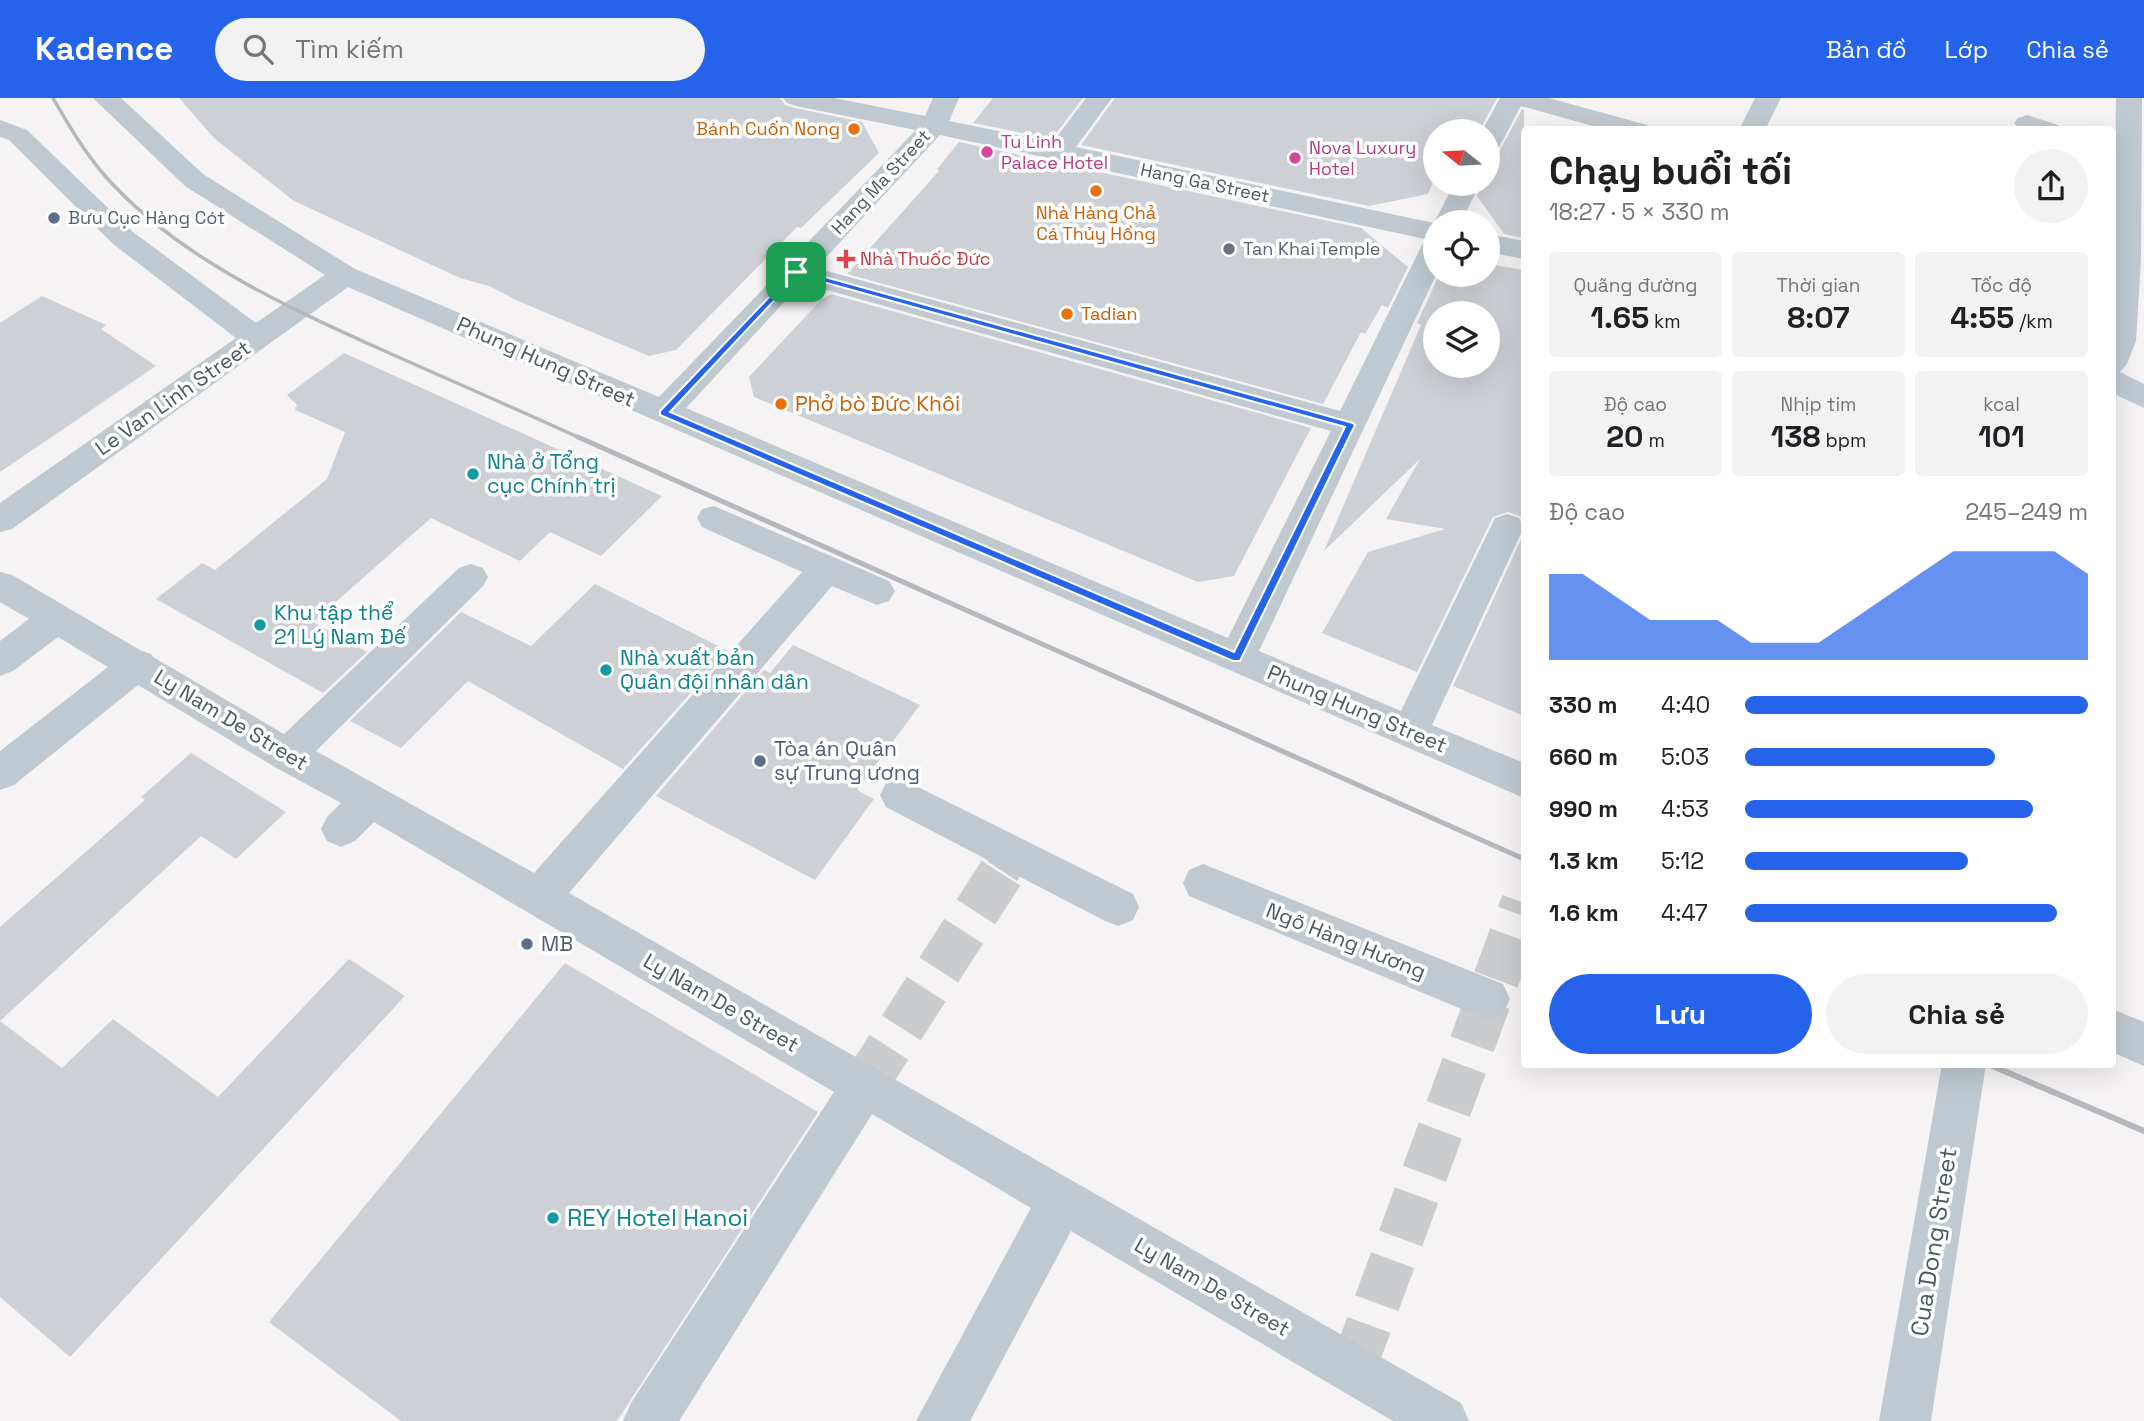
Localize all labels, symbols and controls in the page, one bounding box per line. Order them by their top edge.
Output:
search box [215,18,705,81]
text: Kadence [35,28,173,70]
icon: search [239,30,277,68]
text: Tìm kiếm [295,32,404,66]
text: Bản đồ [1826,34,1907,65]
text: Lớp [1945,34,1988,65]
text: Chia sẻ [2026,34,2109,65]
place label: Bánh Cuốn Nong [696,117,840,140]
north arrow [1423,119,1500,196]
map controls [1423,119,1500,378]
marker: Bánh Cuốn Nong [846,121,862,137]
street label: Hang Ma Street [826,124,935,239]
place label: Tu Linh Palace Hotel [1001,130,1108,174]
place label: Nova Luxury Hotel [1309,136,1416,180]
marker: Tu Linh Palace Hotel [979,144,995,160]
text: Chạy buổi tối [1549,147,1792,195]
button: share [2014,149,2088,223]
marker: Nova Luxury Hotel [1287,150,1303,166]
street label: Hang Ga Street [1139,158,1272,207]
marker: Nhà Hàng Chả Cá Thủy Hồng [1088,183,1104,199]
text: 18:27 · 5 × 330 m [1549,197,1730,227]
place label: Nhà Hàng Chả Cá Thủy Hồng [1036,201,1156,245]
place label: Bưu Cục Hàng Cót [68,206,225,229]
marker: Bưu Cục Hàng Cót [46,210,62,226]
button: locate [1423,210,1500,287]
place label: Tan Khai Temple [1243,237,1381,260]
marker: Tan Khai Temple [1221,241,1237,257]
pin [766,242,826,302]
place label: Nhà Thuốc Đức [860,247,991,270]
marker: Nhà Thuốc Đức [838,251,854,267]
icon: arrive [777,253,815,291]
text: Quãng đường [1573,273,1698,298]
text: Thời gian [1777,273,1860,298]
text: Tốc độ [1971,273,2032,298]
text: 1.65 [1590,298,1649,337]
text: 8:07 [1787,298,1850,337]
text: 4:55 [1950,298,2014,337]
button: layers [1423,301,1500,378]
place label: Tadian [1081,302,1138,325]
marker: Tadian [1059,306,1075,322]
text: km [1649,309,1681,334]
text: /km [2014,309,2053,334]
street label: Phung Hung Street [453,310,640,413]
street label: Le Van Linh Street [90,334,256,461]
place label: Phở bò Đức Khôi [795,390,960,417]
text: Độ cao [1604,392,1667,417]
text: Nhịp tim [1781,392,1856,417]
text: kcal [1983,392,2020,417]
marker: Phở bò Đức Khôi [773,396,789,412]
text: 20 [1606,417,1644,456]
text: 138 [1771,417,1821,456]
text: 101 [1978,417,2025,456]
text: m [1644,428,1665,453]
text: bpm [1821,428,1866,453]
place label: Nhà ở Tổng cục Chính trị [487,448,616,499]
marker: Nhà ở Tổng cục Chính trị [465,466,481,482]
text: Độ cao [1549,497,1625,527]
text: 245–249 m [1965,497,2088,527]
place label: Khu tập thể 21 Lý Nam Đế [274,599,407,650]
marker: Khu tập thể 21 Lý Nam Đế [252,617,268,633]
place label: Nhà xuất bản Quân đội nhân dân [620,644,809,695]
street label: Phung Hung Street [1263,659,1451,759]
marker: Nhà xuất bản Quân đội nhân dân [598,662,614,678]
street label: Ly Nam De Street [149,663,313,776]
text: 330 m [1549,690,1617,720]
text: 4:40 [1661,690,1710,720]
place label: Tòa án Quân sự Trung ương [774,735,920,786]
text: 660 m [1549,742,1618,772]
text: 5:03 [1661,742,1709,772]
marker: Tòa án Quân sự Trung ương [752,753,768,769]
text: 990 m [1549,794,1618,824]
text: 4:53 [1661,794,1709,824]
text: 1.3 km [1549,846,1619,876]
text: 5:12 [1661,846,1704,876]
street label: Ngõ Hàng Hương [1262,896,1430,985]
text: 1.6 km [1549,898,1619,928]
text: 4:47 [1661,898,1708,928]
place label: MB [541,930,573,957]
marker: MB [519,936,535,952]
street label: Ly Nam De Street [639,947,804,1058]
button: Lưu [1549,974,1812,1054]
button: Chia sẻ [1826,974,2088,1054]
street label: Cua Dong Street [1903,1145,1964,1338]
place label: REY Hotel Hanoi [567,1202,748,1233]
marker: REY Hotel Hanoi [545,1210,561,1226]
street label: Ly Nam De Street [1130,1231,1295,1342]

